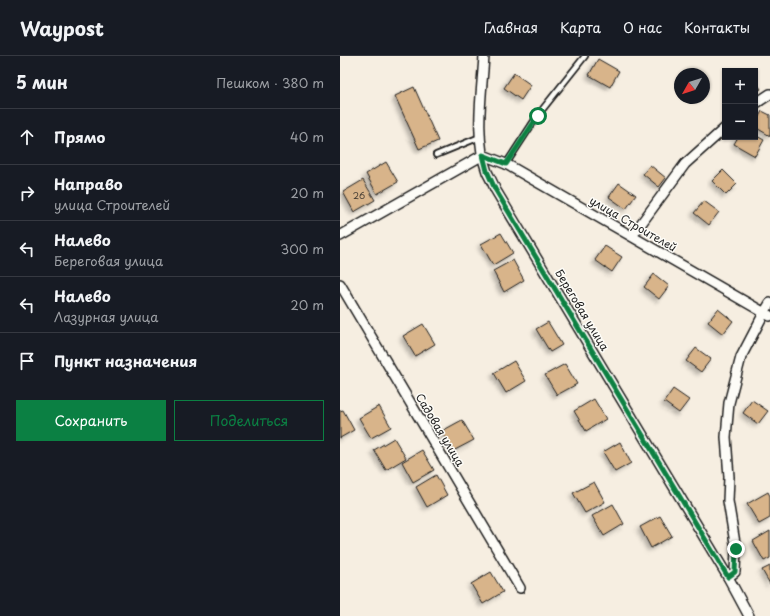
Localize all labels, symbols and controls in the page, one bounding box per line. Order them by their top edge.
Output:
text: Waypost [20,14,104,42]
text: Главная [484,17,538,38]
text: Карта [560,17,601,38]
text: О нас [623,17,662,38]
text: Контакты [684,17,750,38]
north arrow [674,68,710,104]
map controls [722,68,758,140]
button: + [722,68,758,104]
text: 5 мин [16,69,68,95]
text: Пешком · 380 m [216,73,324,92]
button: − [722,104,758,140]
route start [529,107,547,125]
text: Прямо [54,125,105,148]
icon: ahead [16,126,38,148]
text: 40 m [290,127,324,146]
text: Направо [54,172,123,195]
icon: right [16,182,38,204]
text: 20 m [290,183,324,202]
house number: 26 [353,188,365,202]
street label: улица Строителей [586,192,680,256]
text: улица Строителей [54,195,170,214]
text: Налево [54,228,111,251]
icon: left [16,238,38,260]
text: 300 m [280,239,324,258]
text: Береговая улица [54,251,163,270]
street label: Береговая улица [551,266,614,354]
text: Налево [54,284,111,307]
icon: left [16,294,38,316]
text: 20 m [290,295,324,314]
text: Лазурная улица [54,307,158,326]
text: Пункт назначения [54,349,197,372]
icon: arrive [16,350,38,372]
street label: Садовая улица [412,390,469,470]
button: Сохранить [16,400,166,441]
button: Поделиться [174,400,324,441]
route end [727,540,745,558]

